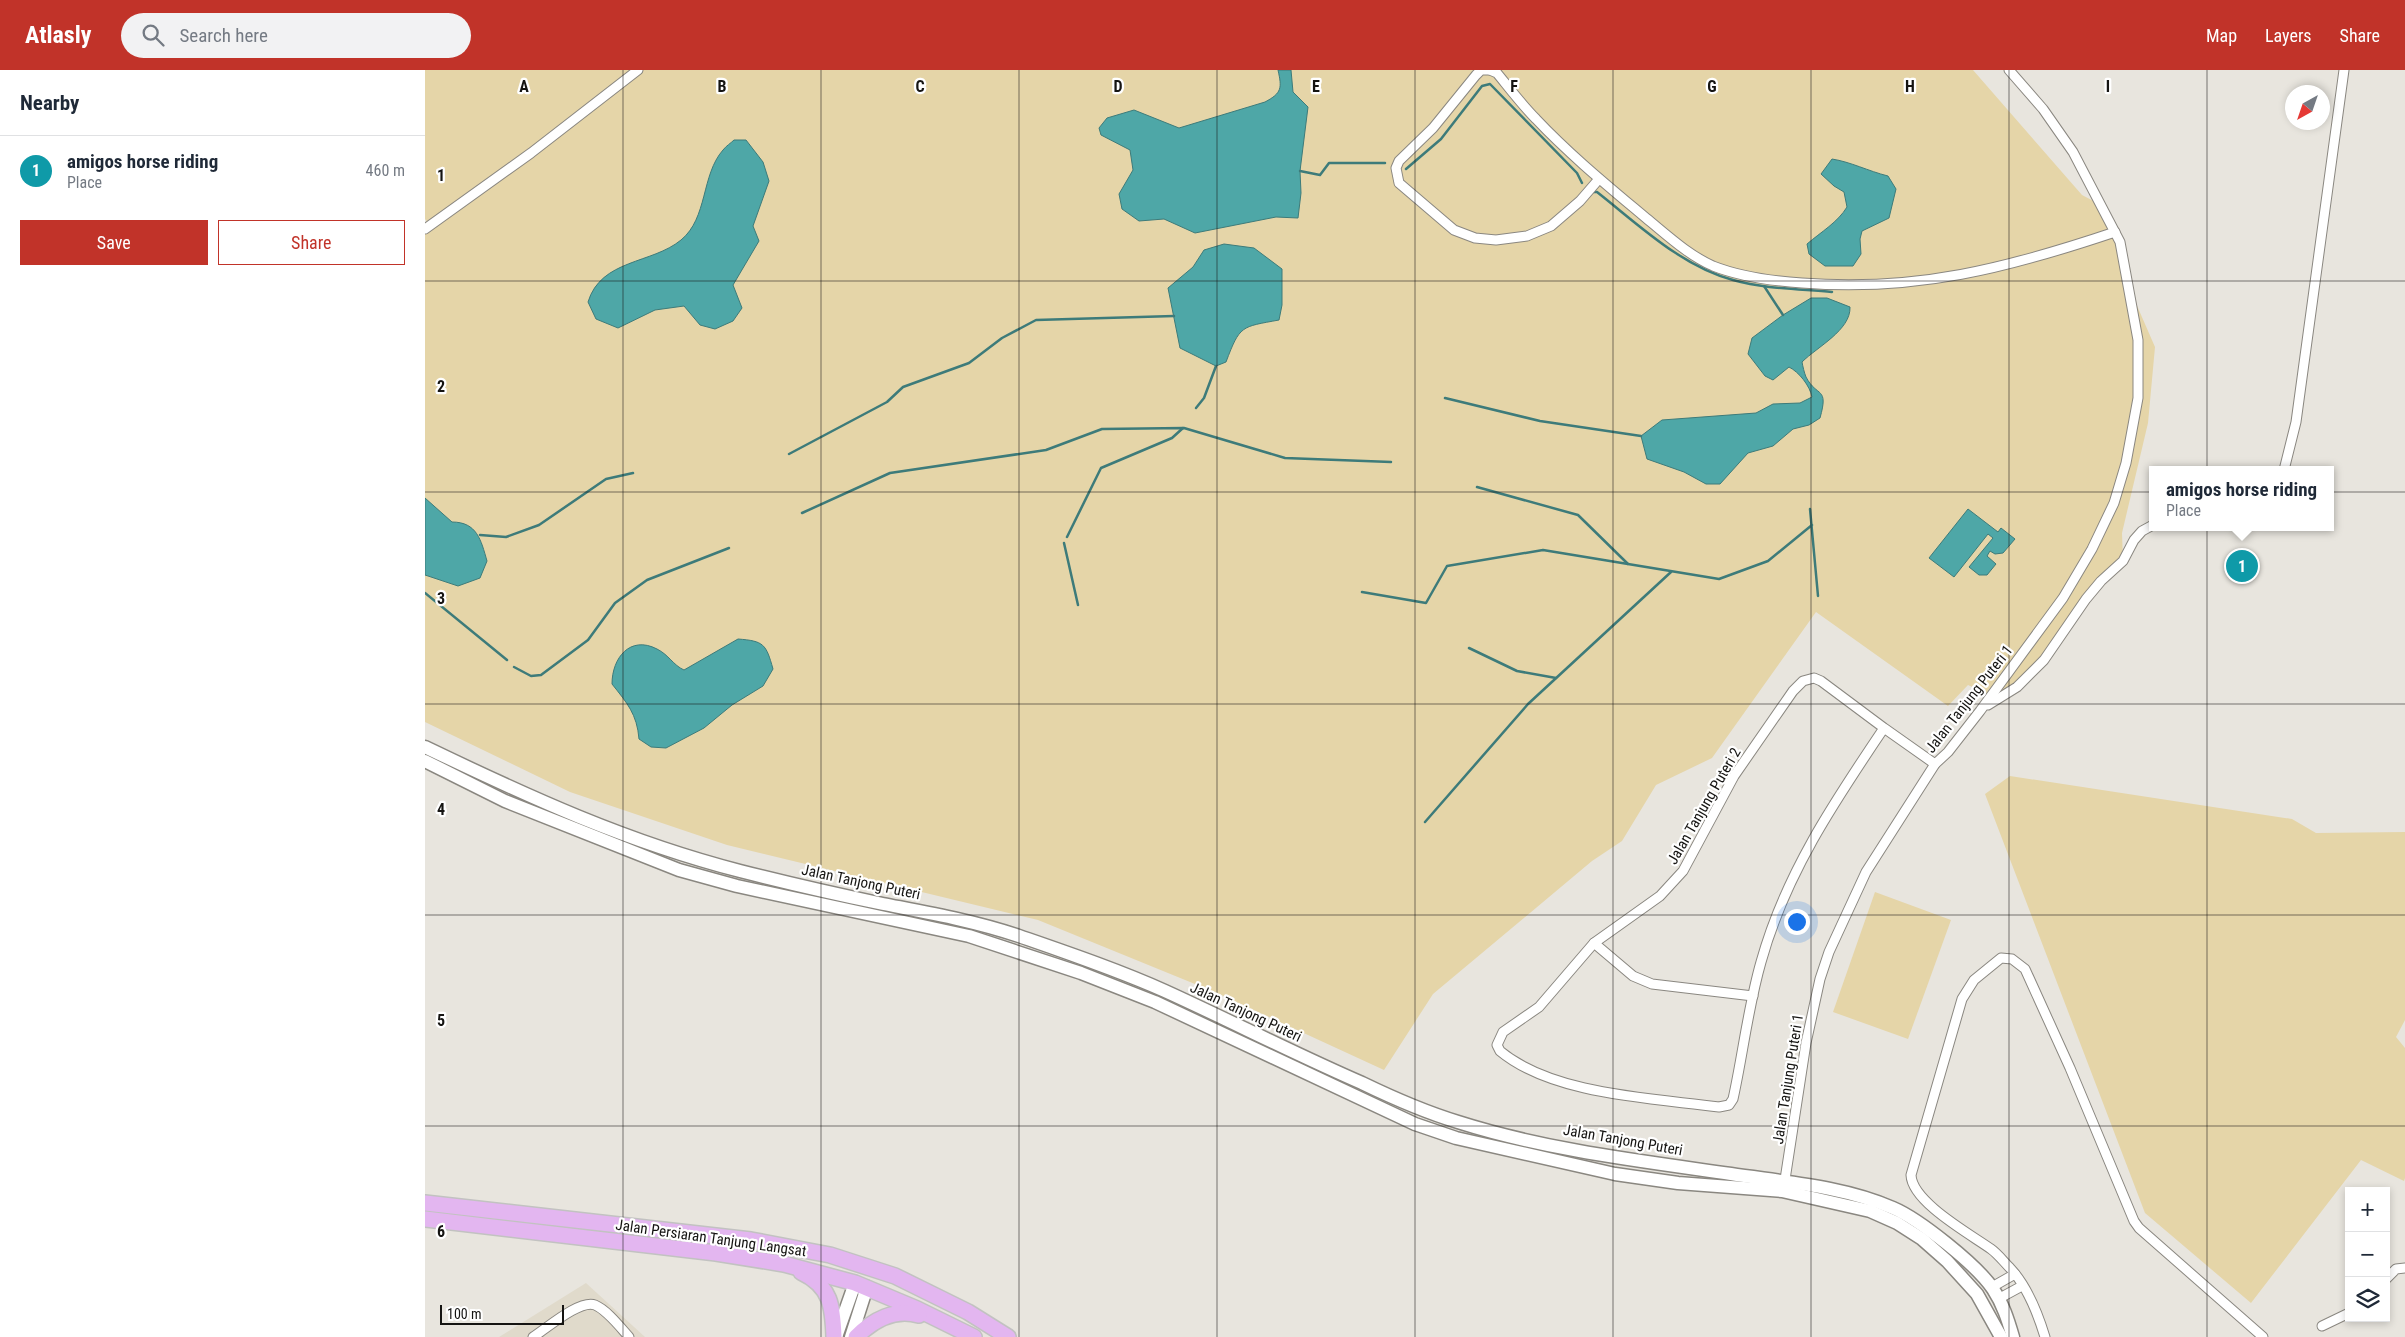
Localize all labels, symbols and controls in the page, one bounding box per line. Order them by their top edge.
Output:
search box [121,13,471,58]
text: Atlasly [25,21,91,49]
icon: search [139,21,167,49]
text: Search here [179,24,268,47]
text: Map [2206,25,2237,46]
text: Layers [2265,25,2312,46]
text: Share [2340,25,2380,46]
text: A [519,77,529,96]
text: B [718,77,727,96]
text: C [915,77,925,96]
text: D [1113,77,1123,96]
text: E [1312,77,1320,96]
text: F [1510,77,1518,96]
text: G [1707,77,1717,96]
text: H [1905,77,1915,96]
text: I [2106,77,2110,96]
north arrow [2285,85,2330,130]
text: Nearby [20,91,79,115]
text: amigos horse riding [67,150,218,173]
text: 1 [32,161,40,180]
text: 460 m [366,161,405,180]
text: 1 [437,166,445,185]
text: Place [67,173,102,192]
button: Save [20,220,208,265]
button: Share [218,220,405,265]
text: 2 [437,377,445,396]
popup [2149,466,2334,531]
text: amigos horse riding [2166,478,2317,501]
text: Place [2166,501,2201,520]
pin: 1 [2226,547,2258,585]
text: 3 [437,589,445,608]
street label: Jalan Tanjung Puteri 1 [1921,642,2017,756]
street label: Jalan Tanjung Puteri 2 [1663,745,1745,867]
text: 4 [437,800,445,819]
street label: Jalan Tanjong Puteri [800,861,922,903]
your location [1784,909,1810,935]
street label: Jalan Tanjong Puteri [1187,978,1305,1046]
text: 5 [437,1011,445,1030]
street label: Jalan Tanjung Puteri 1 [1769,1013,1807,1145]
street label: Jalan Tanjong Puteri [1562,1121,1684,1159]
map controls [2345,1187,2390,1322]
button: + [2345,1187,2390,1232]
street label: Jalan Persiaran Tanjung Langsat [614,1216,808,1260]
text: 6 [437,1222,445,1241]
button: − [2345,1232,2390,1277]
button: layers [2345,1277,2390,1322]
scale bar [440,1302,564,1325]
text: 100 m [447,1306,482,1322]

